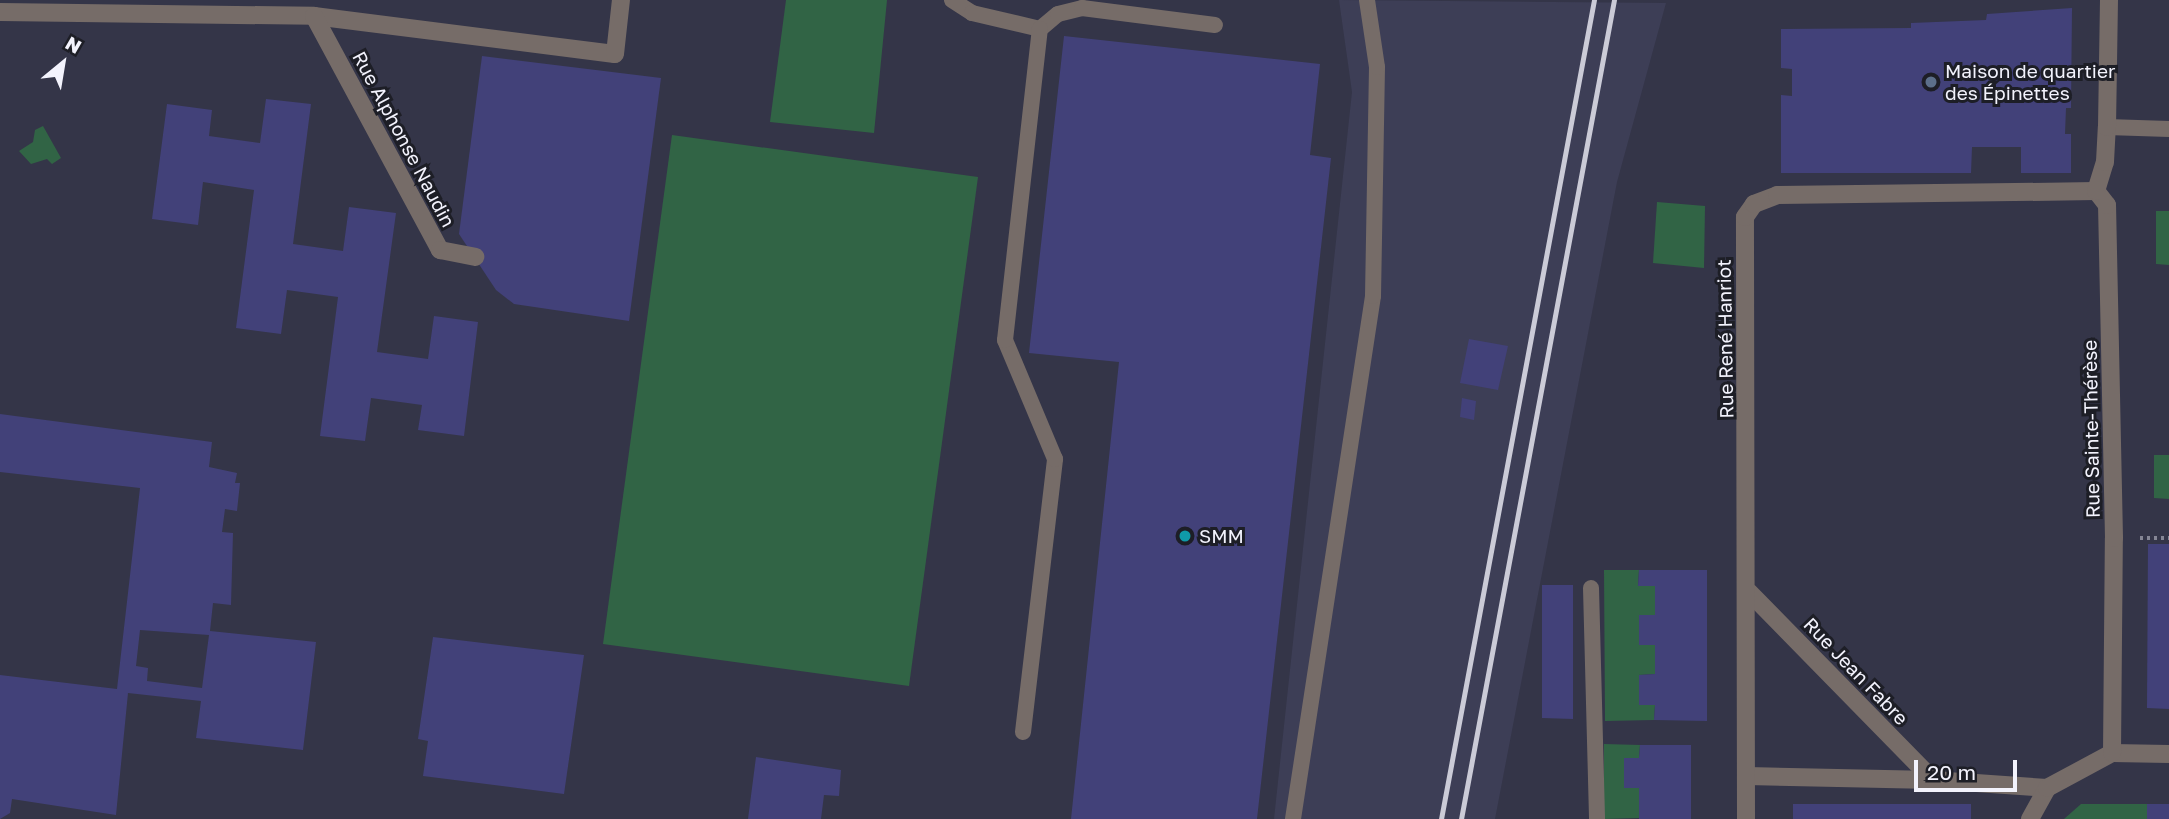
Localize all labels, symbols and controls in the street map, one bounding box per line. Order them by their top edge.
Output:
north arrow [28,28,98,98]
text: N [62,31,86,58]
street label: Rue Alphonse Naudin [348,47,460,231]
place label: Maison de quartier des Épinettes [1945,60,2115,104]
marker: Maison de quartier des Épinettes [1923,74,1939,90]
street label: Rue René Hanriot [1712,259,1738,419]
street label: Rue Sainte-Thérèse [2078,340,2104,518]
place label: SMM [1199,525,1244,547]
marker: SMM [1177,528,1193,544]
street label: Rue Jean Fabre [1799,613,1913,729]
scale bar [1917,746,2020,790]
text: 20 m [1927,759,1976,785]

